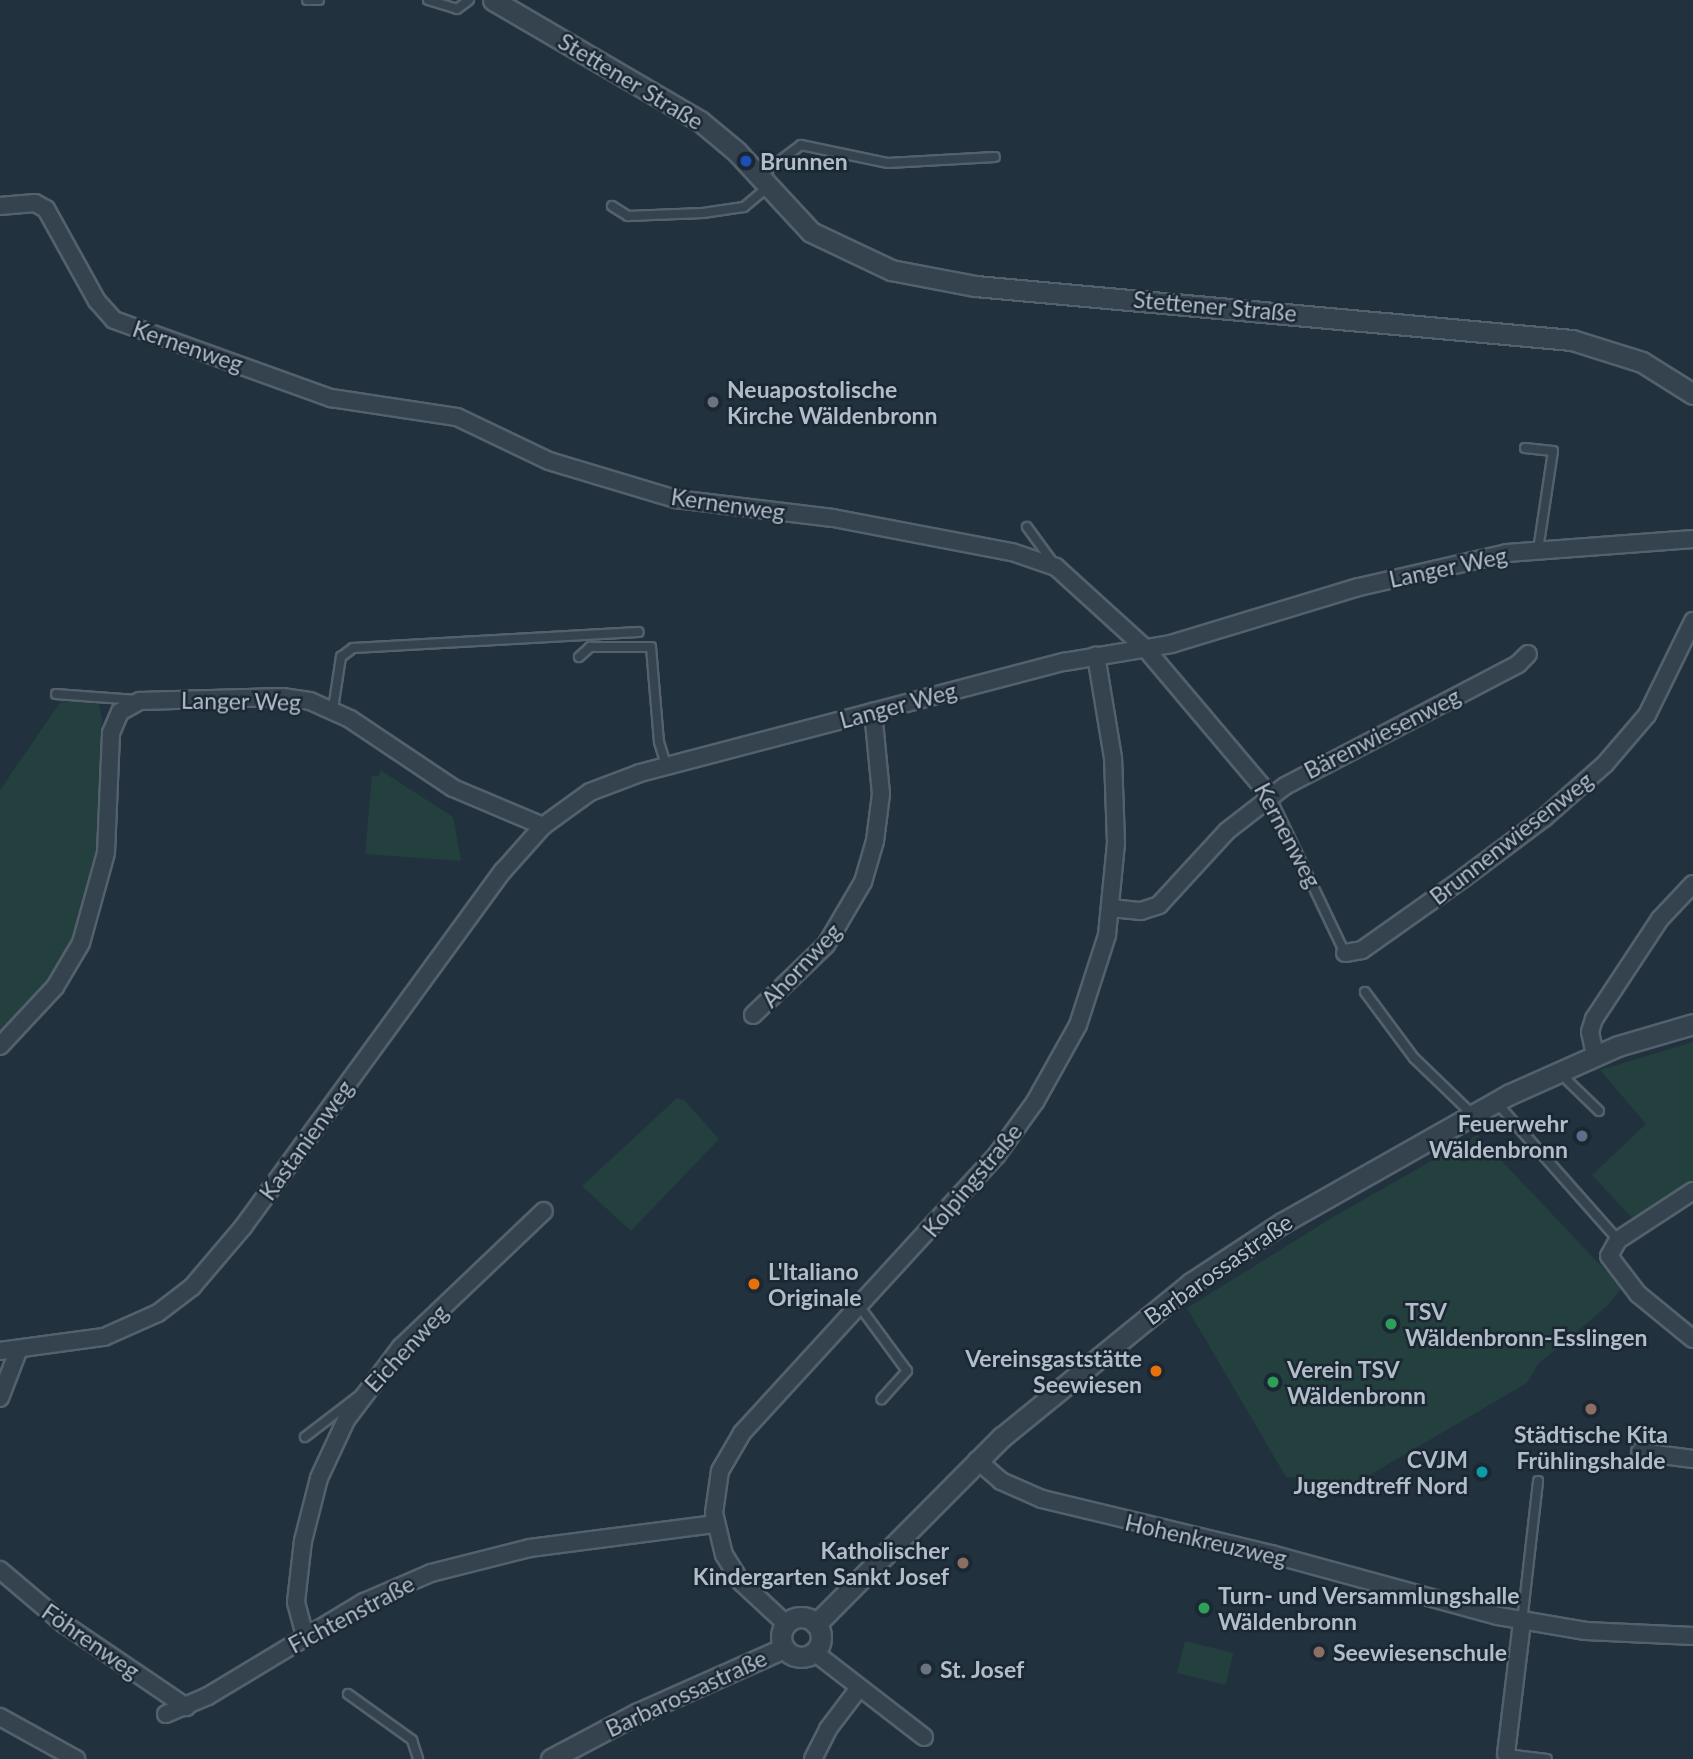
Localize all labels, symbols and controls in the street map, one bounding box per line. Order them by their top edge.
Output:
street label: Stettener Straße [553,27,709,135]
place label: Brunnen [760,147,848,175]
marker: Brunnen [738,153,754,169]
street label: Stettener Straße [1132,285,1298,327]
street label: Kernenweg [129,314,247,378]
place label: Neuapostolische Kirche Wäldenbronn [727,375,938,429]
marker: Neuapostolische Kirche Wäldenbronn [705,394,721,410]
street label: Kernenweg [669,482,787,526]
street label: Langer Weg [1386,541,1510,593]
street label: Langer Weg [836,676,960,734]
street label: Bärenwiesenweg [1299,682,1465,784]
street label: Langer Weg [180,686,302,716]
street label: Brunnenwiesenweg [1424,766,1598,910]
street label: Kernenweg [1249,778,1327,892]
street label: Ahornweg [755,917,847,1013]
street label: Kastanienweg [253,1075,359,1205]
place label: Feuerwehr Wäldenbronn [1429,1109,1568,1163]
street label: Kolpingstraße [917,1118,1027,1242]
marker: Feuerwehr Wäldenbronn [1574,1128,1590,1144]
street label: Barbarossastraße [1139,1208,1297,1330]
place label: L'Italiano Originale [768,1257,861,1311]
marker: L'Italiano Originale [746,1276,762,1292]
place label: TSV Wäldenbronn-Esslingen [1405,1297,1647,1351]
street label: Eichenweg [359,1299,453,1397]
marker: TSV Wäldenbronn-Esslingen [1383,1316,1399,1332]
place label: Vereinsgaststätte Seewiesen [965,1344,1142,1398]
place label: Verein TSV Wäldenbronn [1287,1355,1426,1409]
marker: Vereinsgaststätte Seewiesen [1148,1363,1164,1379]
marker: Verein TSV Wäldenbronn [1265,1374,1281,1390]
marker: Städtische Kita Frühlingshalde [1583,1401,1599,1417]
place label: Städtische Kita Frühlingshalde [1514,1420,1668,1474]
place label: CVJM Jugendtreff Nord [1293,1445,1468,1499]
marker: CVJM Jugendtreff Nord [1474,1464,1490,1480]
street label: Hohenkreuzweg [1123,1508,1289,1572]
place label: Katholischer Kindergarten Sankt Josef [692,1536,949,1590]
marker: Katholischer Kindergarten Sankt Josef [955,1555,971,1571]
street label: Fichtenstraße [283,1569,419,1659]
place label: Turn- und Versammlungshalle Wäldenbronn [1218,1581,1520,1635]
street label: Föhrenweg [37,1597,145,1685]
marker: Turn- und Versammlungshalle Wäldenbronn [1196,1600,1212,1616]
place label: Seewiesenschule [1333,1638,1507,1666]
street label: Barbarossastraße [601,1644,771,1742]
marker: Seewiesenschule [1311,1644,1327,1660]
place label: St. Josef [940,1655,1025,1683]
marker: St. Josef [918,1661,934,1677]

